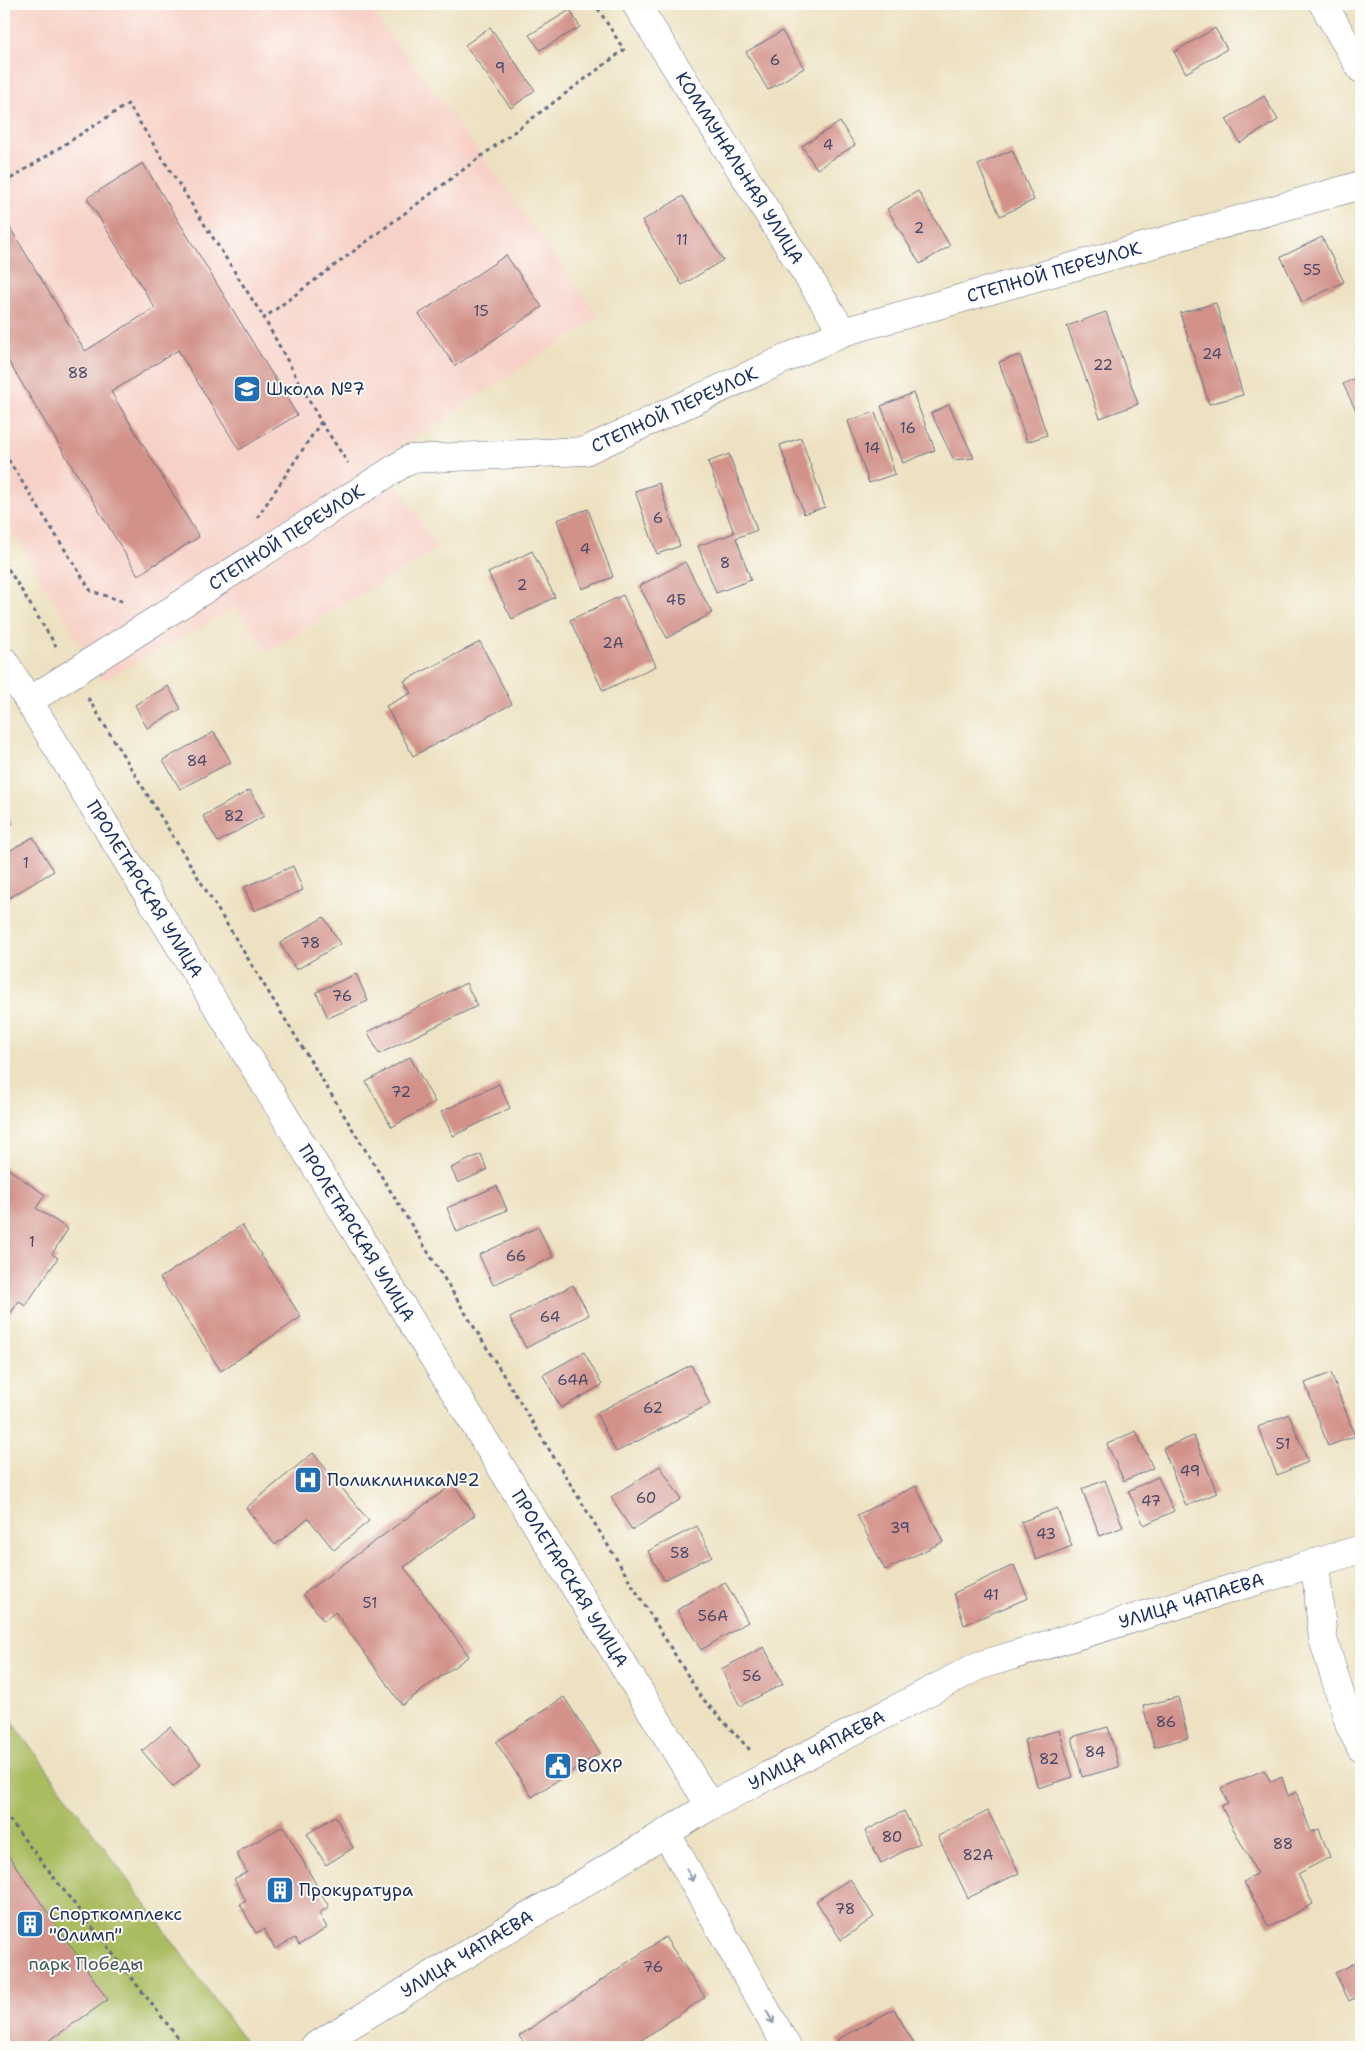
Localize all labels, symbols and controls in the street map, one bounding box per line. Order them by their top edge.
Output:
house number: 6 [770,50,780,70]
house number: 9 [495,58,505,78]
street label: КОММУНАЛЬНАЯ УЛИЦА [670,67,809,269]
house number: 4 [823,135,833,155]
house number: 2 [914,218,924,238]
house number: 11 [676,230,688,250]
street label: СТЕПНОЙ ПЕРЕУЛОК [964,236,1145,308]
house number: 55 [1303,260,1321,280]
house number: 15 [473,301,489,321]
house number: 24 [1202,344,1222,364]
house number: 22 [1093,355,1113,375]
street label: СТЕПНОЙ ПЕРЕУЛОК [587,361,762,459]
house number: 88 [68,363,88,383]
school or university icon: Школа №7 [232,374,262,404]
place label: Школа №7 [266,377,365,401]
house number: 16 [900,418,916,438]
house number: 14 [864,438,880,458]
street label: СТЕПНОЙ ПЕРЕУЛОК [204,479,369,596]
house number: 6 [653,508,663,528]
house number: 4 [580,539,590,559]
house number: 8 [720,553,730,573]
house number: 2 [517,575,527,595]
house number: 4Б [666,590,686,610]
house number: 2А [602,633,624,653]
house number: 84 [187,751,207,771]
street label: ПРОЛЕТАРСКАЯ УЛИЦА [81,796,208,982]
house number: 82 [224,806,244,826]
house number: 1 [23,853,29,873]
house number: 78 [300,933,320,953]
house number: 76 [332,986,352,1006]
house number: 72 [391,1082,411,1102]
street label: ПРОЛЕТАРСКАЯ УЛИЦА [293,1140,420,1326]
house number: 1 [29,1232,35,1252]
house number: 66 [506,1246,526,1266]
house number: 64 [540,1307,560,1327]
house number: 64А [557,1370,589,1390]
house number: 62 [643,1398,663,1418]
house number: 51 [1276,1434,1290,1454]
house number: 49 [1180,1461,1200,1481]
hospital icon: Поликлиника№2 [293,1465,323,1495]
place label: Поликлиника№2 [327,1468,480,1492]
street label: ПРОЛЕТАРСКАЯ УЛИЦА [506,1485,634,1672]
house number: 60 [636,1488,656,1508]
house number: 47 [1141,1491,1161,1511]
house number: 39 [890,1518,910,1538]
house number: 43 [1036,1524,1056,1544]
house number: 58 [670,1543,690,1563]
street label: УЛИЦА ЧАПАЕВА [1116,1567,1267,1634]
house number: 41 [983,1585,999,1605]
house number: 51 [363,1593,377,1613]
house number: 56А [698,1606,728,1626]
house number: 56 [742,1666,762,1686]
street label: УЛИЦА ЧАПАЕВА [744,1705,889,1796]
house number: 86 [1156,1712,1176,1732]
house number: 84 [1085,1742,1105,1762]
house number: 82 [1039,1749,1059,1769]
public building icon: ВОХР [543,1751,573,1781]
place label: ВОХР [577,1754,622,1778]
house number: 80 [882,1827,902,1847]
house number: 88 [1273,1834,1293,1854]
house number: 82А [963,1845,994,1865]
one-way arrow [686,1867,695,1882]
building icon: Прокуратура [265,1875,295,1905]
place label: Прокуратура [299,1878,413,1902]
house number: 78 [835,1899,855,1919]
place label: Спорткомплекс "Олимп" [49,1902,182,1947]
street label: УЛИЦА ЧАПАЕВА [396,1904,538,2003]
building icon: Спорткомплекс "Олимп" [15,1909,45,1939]
park label: парк Победы [29,1952,143,1976]
house number: 76 [643,1957,663,1977]
one-way arrow [765,2009,775,2024]

